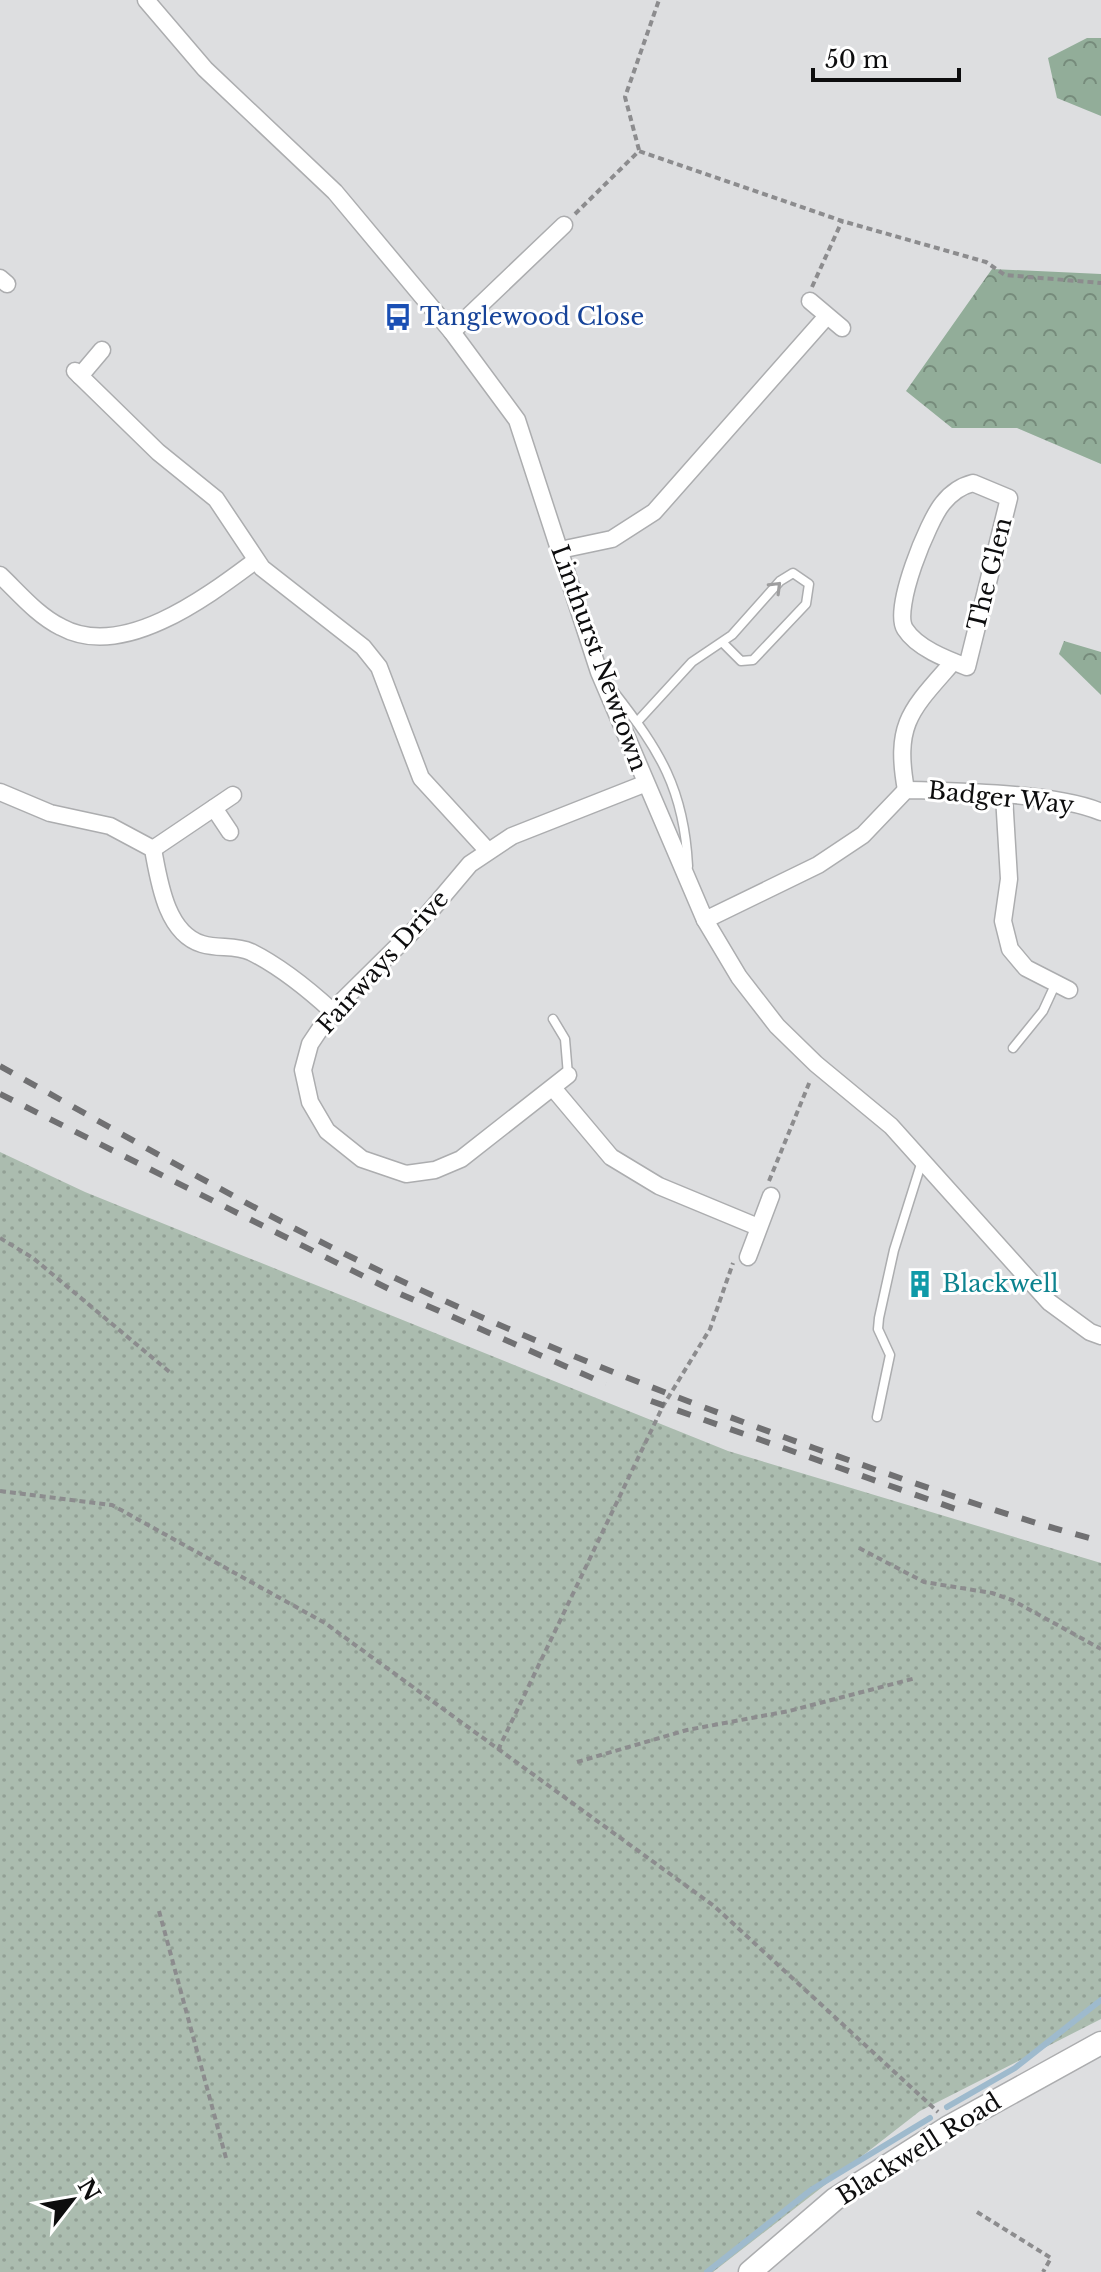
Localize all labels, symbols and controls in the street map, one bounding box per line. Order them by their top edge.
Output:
scale bar [813,32,959,82]
text: 50 m [825,45,889,74]
bus stop icon: Tanglewood Close [383,302,413,332]
place label: Tanglewood Close [420,302,644,331]
street label: The Glen [961,514,1018,633]
street label: Linthurst Newtown [545,541,654,775]
one-way arrow [767,582,781,596]
street label: Badger Way [926,775,1076,820]
street label: Fairways Drive [311,884,454,1039]
building icon: Blackwell [905,1269,935,1299]
place label: Blackwell [942,1269,1059,1298]
street label: Blackwell Road [832,2087,1006,2210]
north arrow [32,2160,112,2240]
text: N [72,2174,106,2206]

